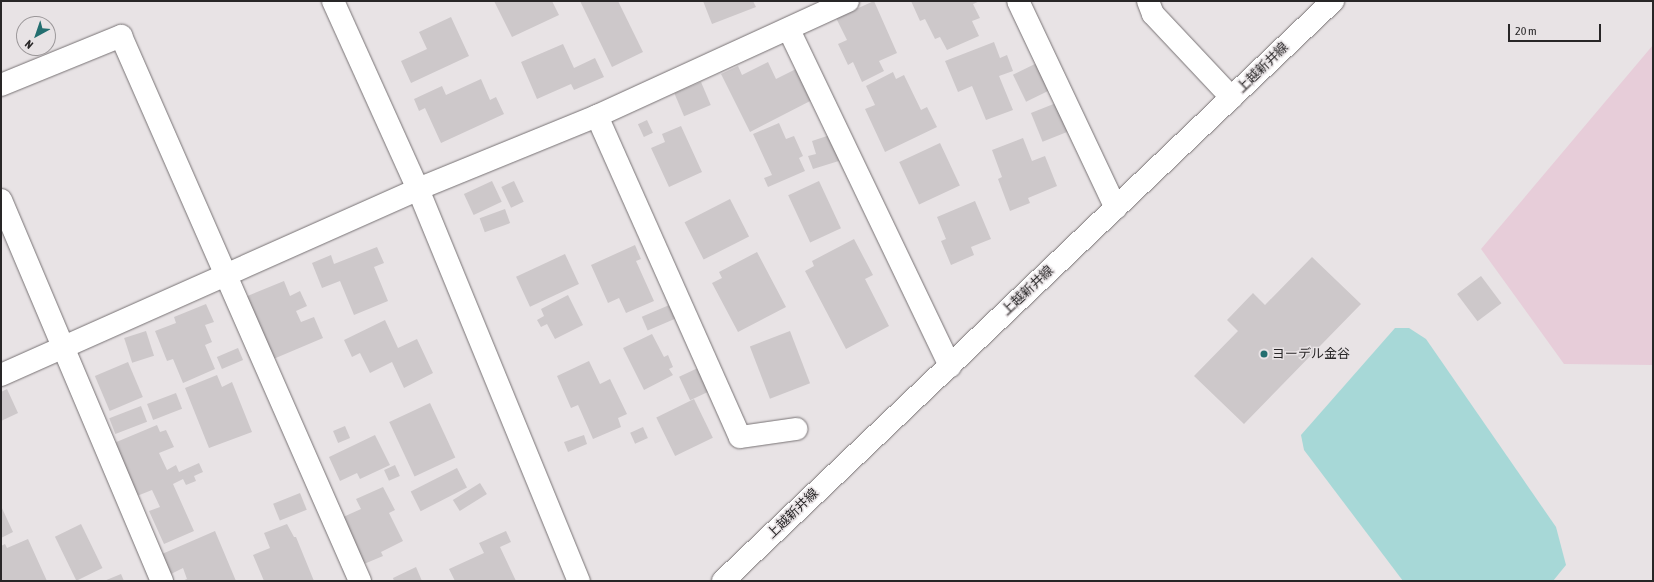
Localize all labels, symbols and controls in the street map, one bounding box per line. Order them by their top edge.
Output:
north arrow [16,16,56,56]
scale bar [1510,16,1603,42]
text: 20 m [1515,24,1537,38]
text: N [23,38,35,51]
street label: 上越新井線 [1234,40,1292,96]
street label: 上越新井線 [999,263,1057,319]
place label: ヨーデル金谷 [1272,346,1350,362]
marker: ヨーデル金谷 [1259,349,1269,359]
street label: 上越新井線 [764,486,822,542]

